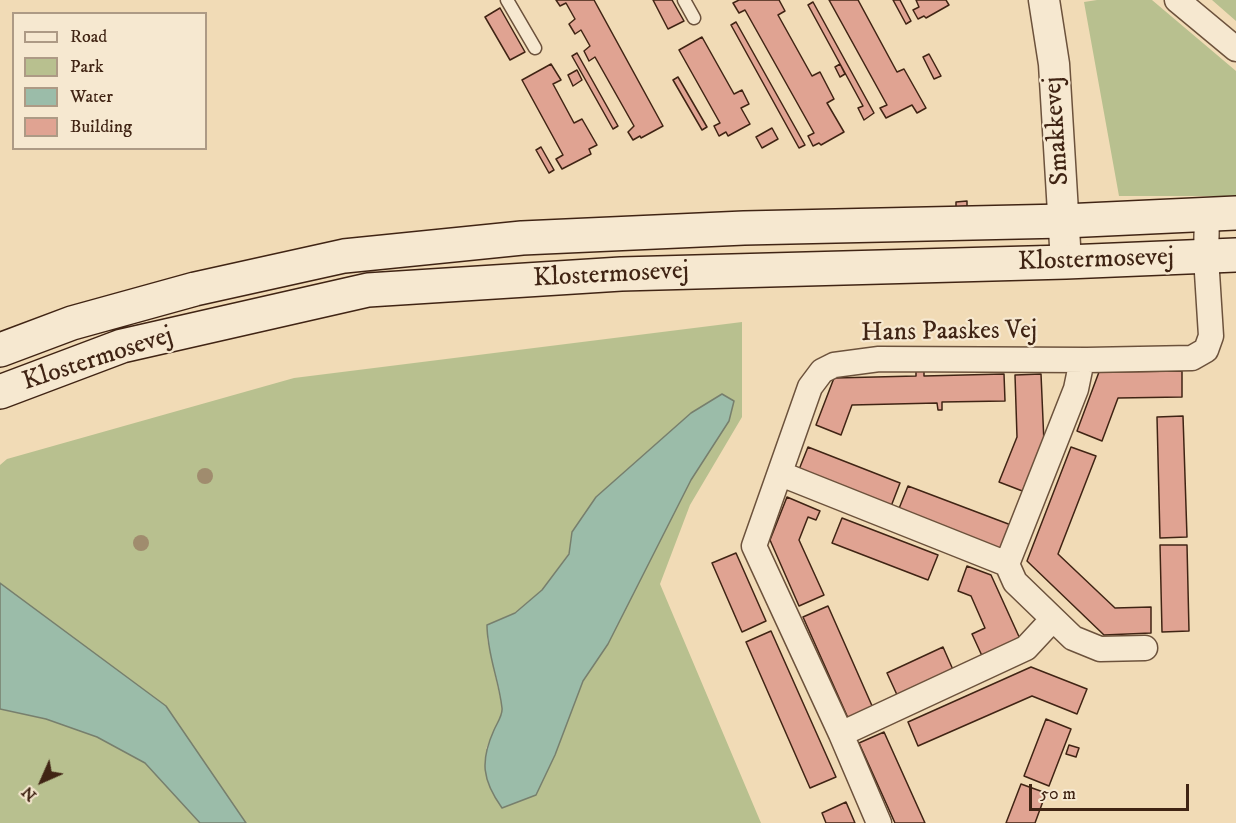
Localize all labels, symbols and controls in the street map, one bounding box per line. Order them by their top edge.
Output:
legend [12,12,207,150]
text: Road [70,26,107,48]
text: Park [70,56,104,78]
street label: Smakkevej [1039,76,1077,186]
text: Water [70,86,113,108]
text: Building [70,116,132,138]
street label: Klostermosevej [1017,243,1175,279]
street label: Klostermosevej [532,256,690,296]
street label: Hans Paaskes Vej [861,316,1037,350]
street label: Klostermosevej [19,321,177,399]
north arrow [12,751,72,811]
scale bar [1032,772,1192,810]
text: N [18,782,41,805]
text: 50 m [1040,783,1076,805]

